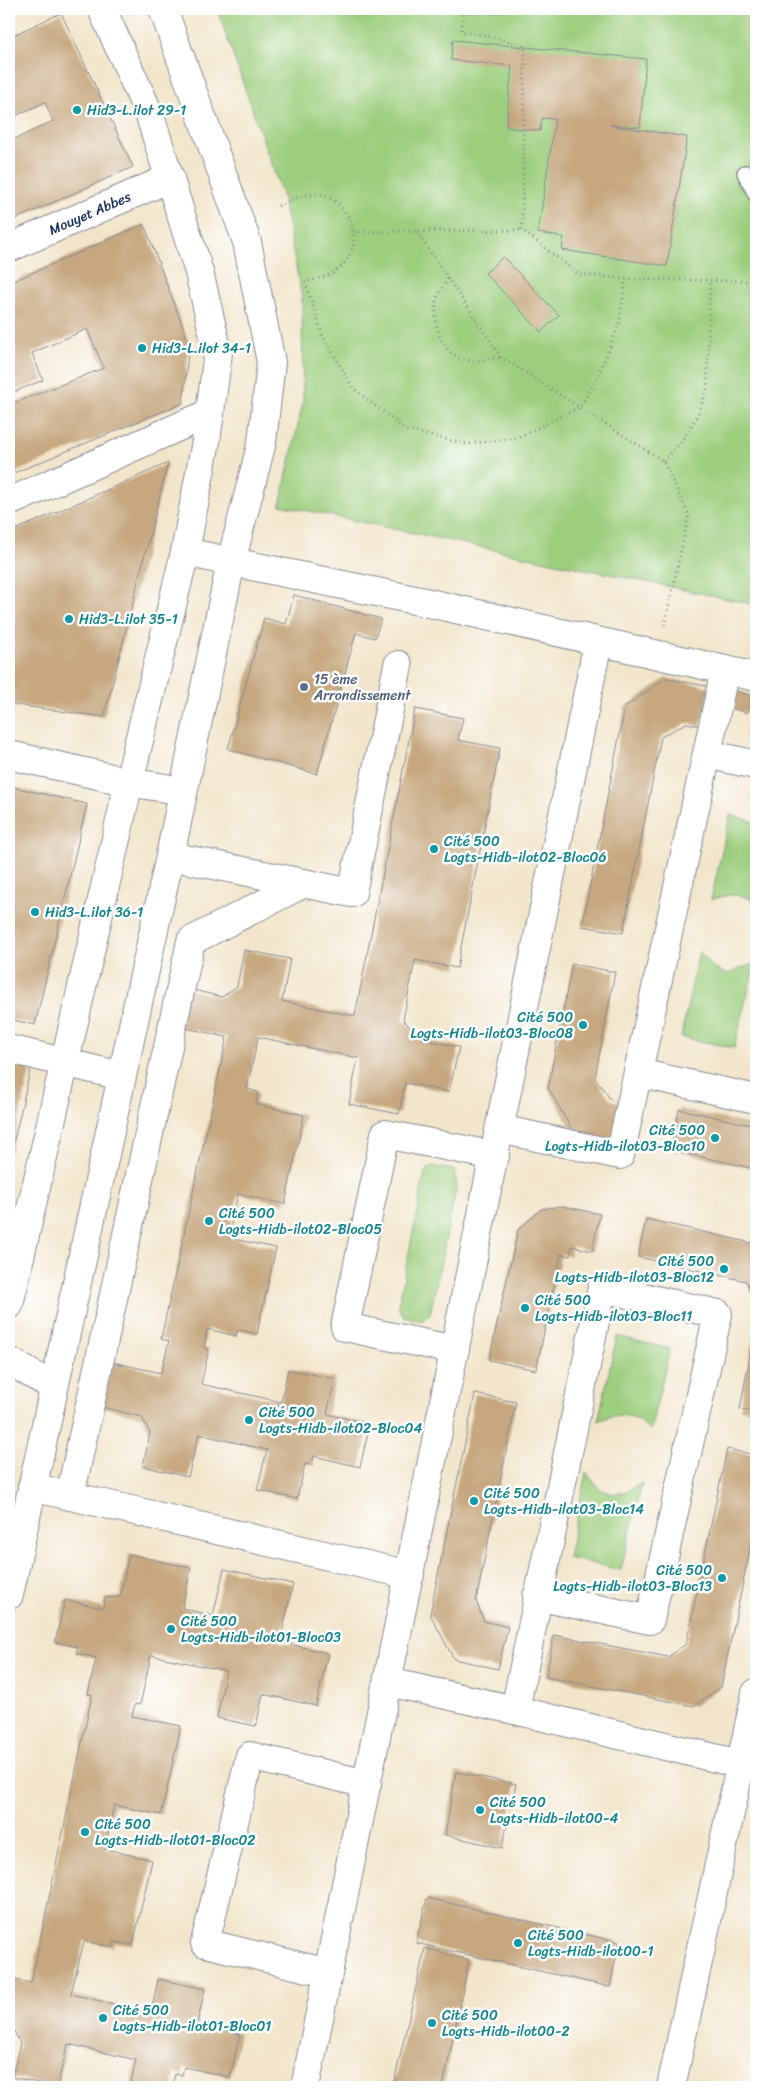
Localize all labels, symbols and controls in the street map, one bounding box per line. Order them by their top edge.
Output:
place label: Hid3-L.ilot 29-1 [87,98,186,123]
marker: Hid3-L.ilot 29-1 [71,104,83,116]
street label: Mouyet Abbes [44,184,135,242]
place label: Hid3-L.ilot 34-1 [152,336,251,361]
marker: Hid3-L.ilot 34-1 [136,342,148,354]
place label: Hid3-L.ilot 35-1 [79,607,178,632]
marker: Hid3-L.ilot 35-1 [63,613,75,625]
place label: 15 ème Arrondissement [313,667,412,708]
marker: 15 ème Arrondissement [298,681,310,693]
place label: Cité 500 Logts-Hidb-ilot02-Bloc06 [444,829,606,870]
marker: Cité 500 Logts-Hidb-ilot02-Bloc06 [428,843,440,855]
place label: Hid3-L.ilot 36-1 [45,900,143,925]
marker: Hid3-L.ilot 36-1 [29,906,41,918]
place label: Cité 500 Logts-Hidb-ilot03-Bloc08 [411,1005,574,1046]
marker: Cité 500 Logts-Hidb-ilot03-Bloc08 [577,1019,589,1031]
place label: Cité 500 Logts-Hidb-ilot03-Bloc10 [545,1118,705,1159]
marker: Cité 500 Logts-Hidb-ilot03-Bloc10 [709,1132,721,1144]
place label: Cité 500 Logts-Hidb-ilot02-Bloc05 [219,1201,382,1242]
marker: Cité 500 Logts-Hidb-ilot02-Bloc05 [203,1215,215,1227]
place label: Cité 500 Logts-Hidb-ilot03-Bloc12 [555,1249,714,1290]
marker: Cité 500 Logts-Hidb-ilot03-Bloc12 [718,1263,730,1275]
place label: Cité 500 Logts-Hidb-ilot03-Bloc11 [535,1288,692,1329]
marker: Cité 500 Logts-Hidb-ilot03-Bloc11 [519,1302,531,1314]
place label: Cité 500 Logts-Hidb-ilot02-Bloc04 [259,1400,422,1441]
marker: Cité 500 Logts-Hidb-ilot02-Bloc04 [243,1414,255,1426]
place label: Cité 500 Logts-Hidb-ilot03-Bloc14 [484,1481,644,1522]
marker: Cité 500 Logts-Hidb-ilot03-Bloc14 [468,1495,480,1507]
place label: Cité 500 Logts-Hidb-ilot03-Bloc13 [553,1558,712,1599]
marker: Cité 500 Logts-Hidb-ilot03-Bloc13 [716,1572,728,1584]
place label: Cité 500 Logts-Hidb-ilot01-Bloc03 [181,1609,341,1650]
marker: Cité 500 Logts-Hidb-ilot01-Bloc03 [165,1623,177,1635]
place label: Cité 500 Logts-Hidb-ilot00-4 [490,1790,618,1831]
marker: Cité 500 Logts-Hidb-ilot00-4 [474,1804,486,1816]
place label: Cité 500 Logts-Hidb-ilot01-Bloc02 [95,1812,255,1853]
marker: Cité 500 Logts-Hidb-ilot01-Bloc02 [79,1826,91,1838]
place label: Cité 500 Logts-Hidb-ilot00-1 [528,1923,653,1964]
marker: Cité 500 Logts-Hidb-ilot00-1 [512,1937,524,1949]
place label: Cité 500 Logts-Hidb-ilot01-Bloc01 [113,1998,271,2039]
place label: Cité 500 Logts-Hidb-ilot00-2 [442,2003,569,2044]
marker: Cité 500 Logts-Hidb-ilot01-Bloc01 [97,2012,109,2024]
marker: Cité 500 Logts-Hidb-ilot00-2 [426,2017,438,2029]

